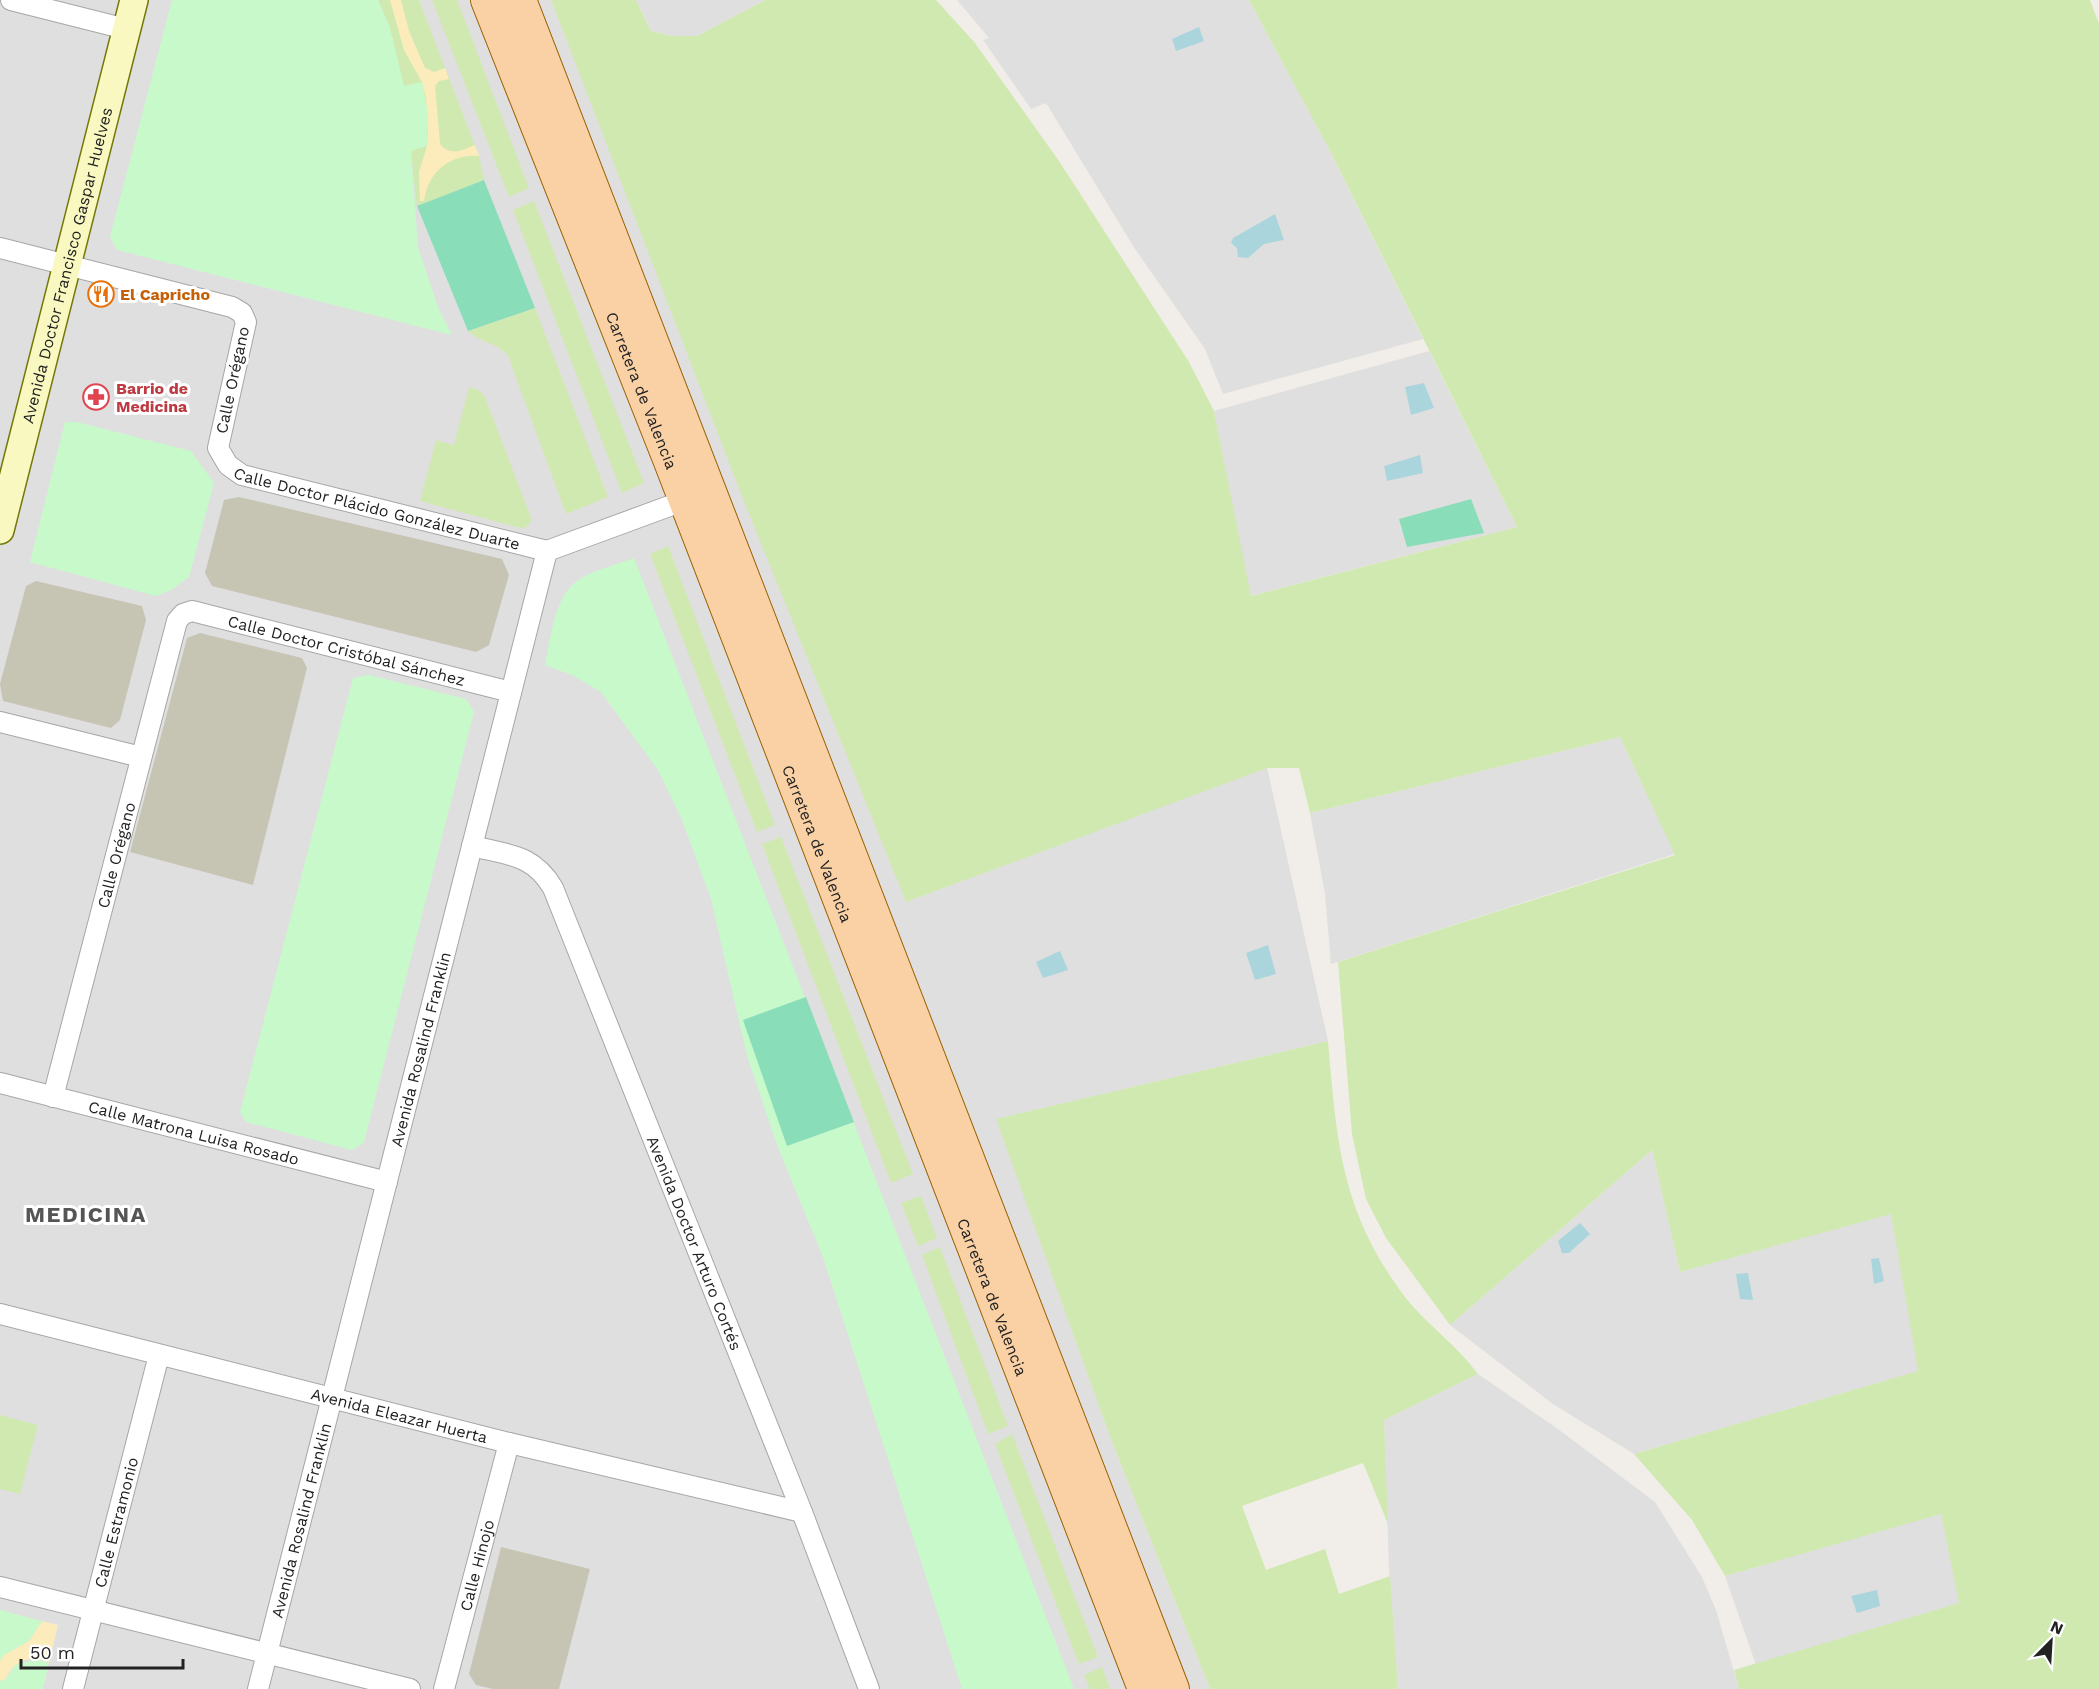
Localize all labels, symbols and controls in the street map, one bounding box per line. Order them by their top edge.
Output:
street label: Avenida Doctor Francisco Gaspar Huelves [18,105,116,425]
restaurant icon: El Capricho [86,279,116,309]
place label: El Capricho [120,285,210,304]
street label: Carretera de Valencia [602,309,681,472]
street label: Calle Orégano [212,325,253,435]
place label: Barrio de Medicina [116,379,188,416]
pharmacy icon: Barrio de Medicina [81,382,111,412]
street label: Calle Doctor Plácido González Duarte [230,463,522,554]
street label: Calle Doctor Cristóbal Sánchez [226,612,467,690]
street label: Carretera de Valencia [778,762,856,925]
street label: Calle Orégano [94,800,139,910]
street label: Avenida Rosalind Franklin [387,950,455,1149]
street label: Calle Matrona Luisa Rosado [86,1097,301,1169]
street label: Avenida Doctor Arturo Cortés [643,1133,745,1353]
district label: MEDICINA [25,1202,147,1227]
street label: Carretera de Valencia [953,1216,1031,1379]
street label: Avenida Eleazar Huerta [309,1384,489,1447]
street label: Avenida Rosalind Franklin [267,1421,335,1620]
street label: Calle Estramonio [90,1455,142,1590]
street label: Calle Hinojo [456,1518,498,1613]
north arrow [2021,1611,2081,1671]
text: N [2048,1617,2066,1639]
scale bar [21,1632,183,1670]
text: 50 m [30,1642,75,1663]

